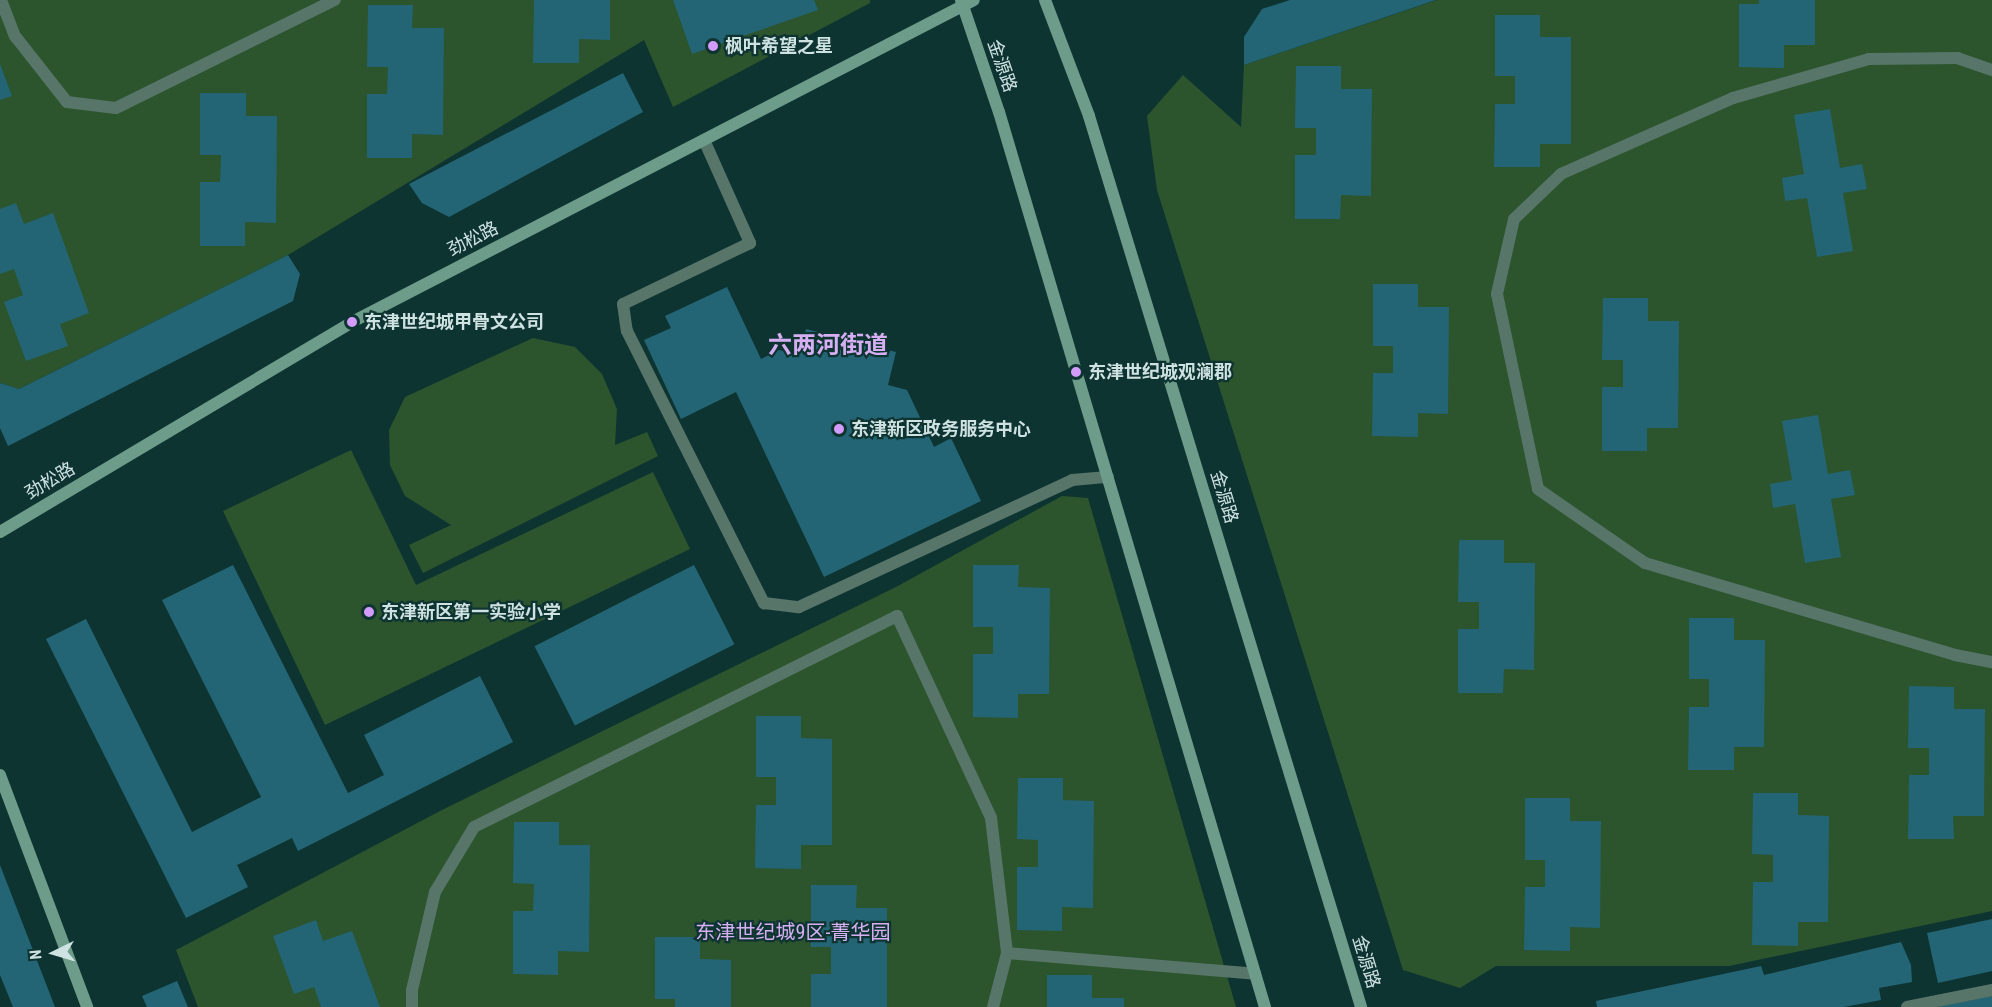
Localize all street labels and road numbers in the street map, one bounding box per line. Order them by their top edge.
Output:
street label: 金源路 [983,37,1021,95]
street label: 劲松路 [444,217,502,261]
street label: 劲松路 [21,458,79,504]
street label: 金源路 [1206,468,1242,526]
street label: 金源路 [1348,933,1384,991]

